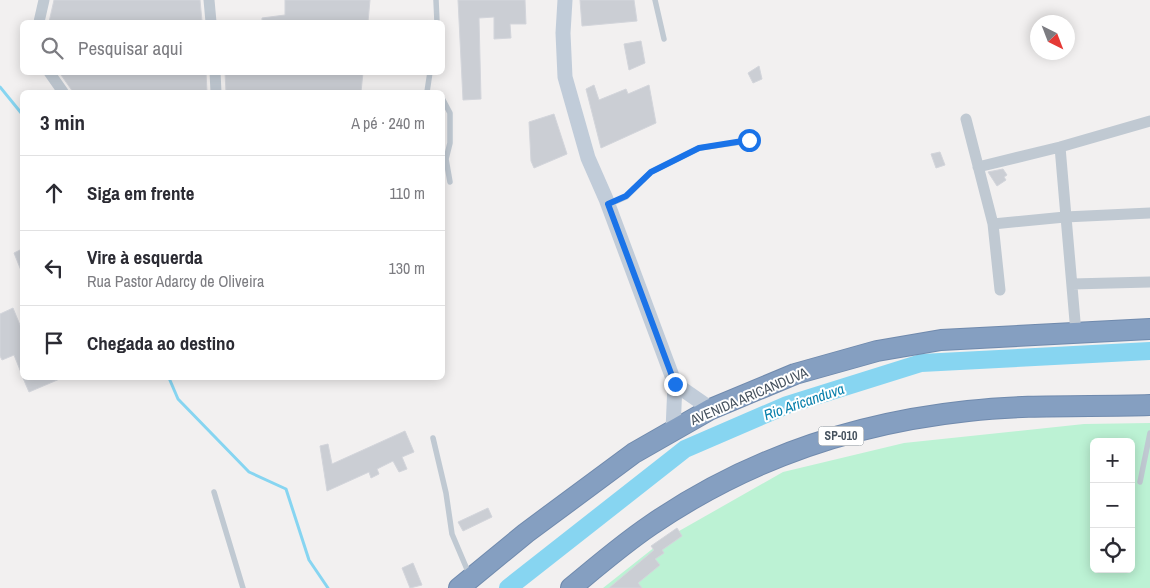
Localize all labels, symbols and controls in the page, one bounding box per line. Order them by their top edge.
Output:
north arrow [1030,15,1075,60]
search box [20,20,445,75]
icon: search [38,34,66,62]
text: Pesquisar aqui [78,35,183,61]
text: 3 min [40,108,85,137]
text: A pé · 240 m [351,112,425,134]
route start [738,129,761,152]
icon: ahead [40,179,68,207]
text: Siga em frente [87,180,194,206]
text: 110 m [389,182,425,204]
text: Vire à esquerda [87,244,203,270]
icon: left [40,254,68,282]
text: 130 m [389,257,425,279]
text: Rua Pastor Adarcy de Oliveira [87,270,264,292]
icon: arrive [40,329,68,357]
text: Chegada ao destino [87,330,235,356]
street label: AVENIDA ARICANDUVA [687,363,811,429]
route end [664,373,687,396]
water label: Rio Aricanduva [761,378,847,425]
road number: SP-010 [818,426,864,446]
map controls [1090,438,1135,573]
button: + [1090,438,1135,483]
button: − [1090,483,1135,528]
button: locate [1090,528,1135,573]

